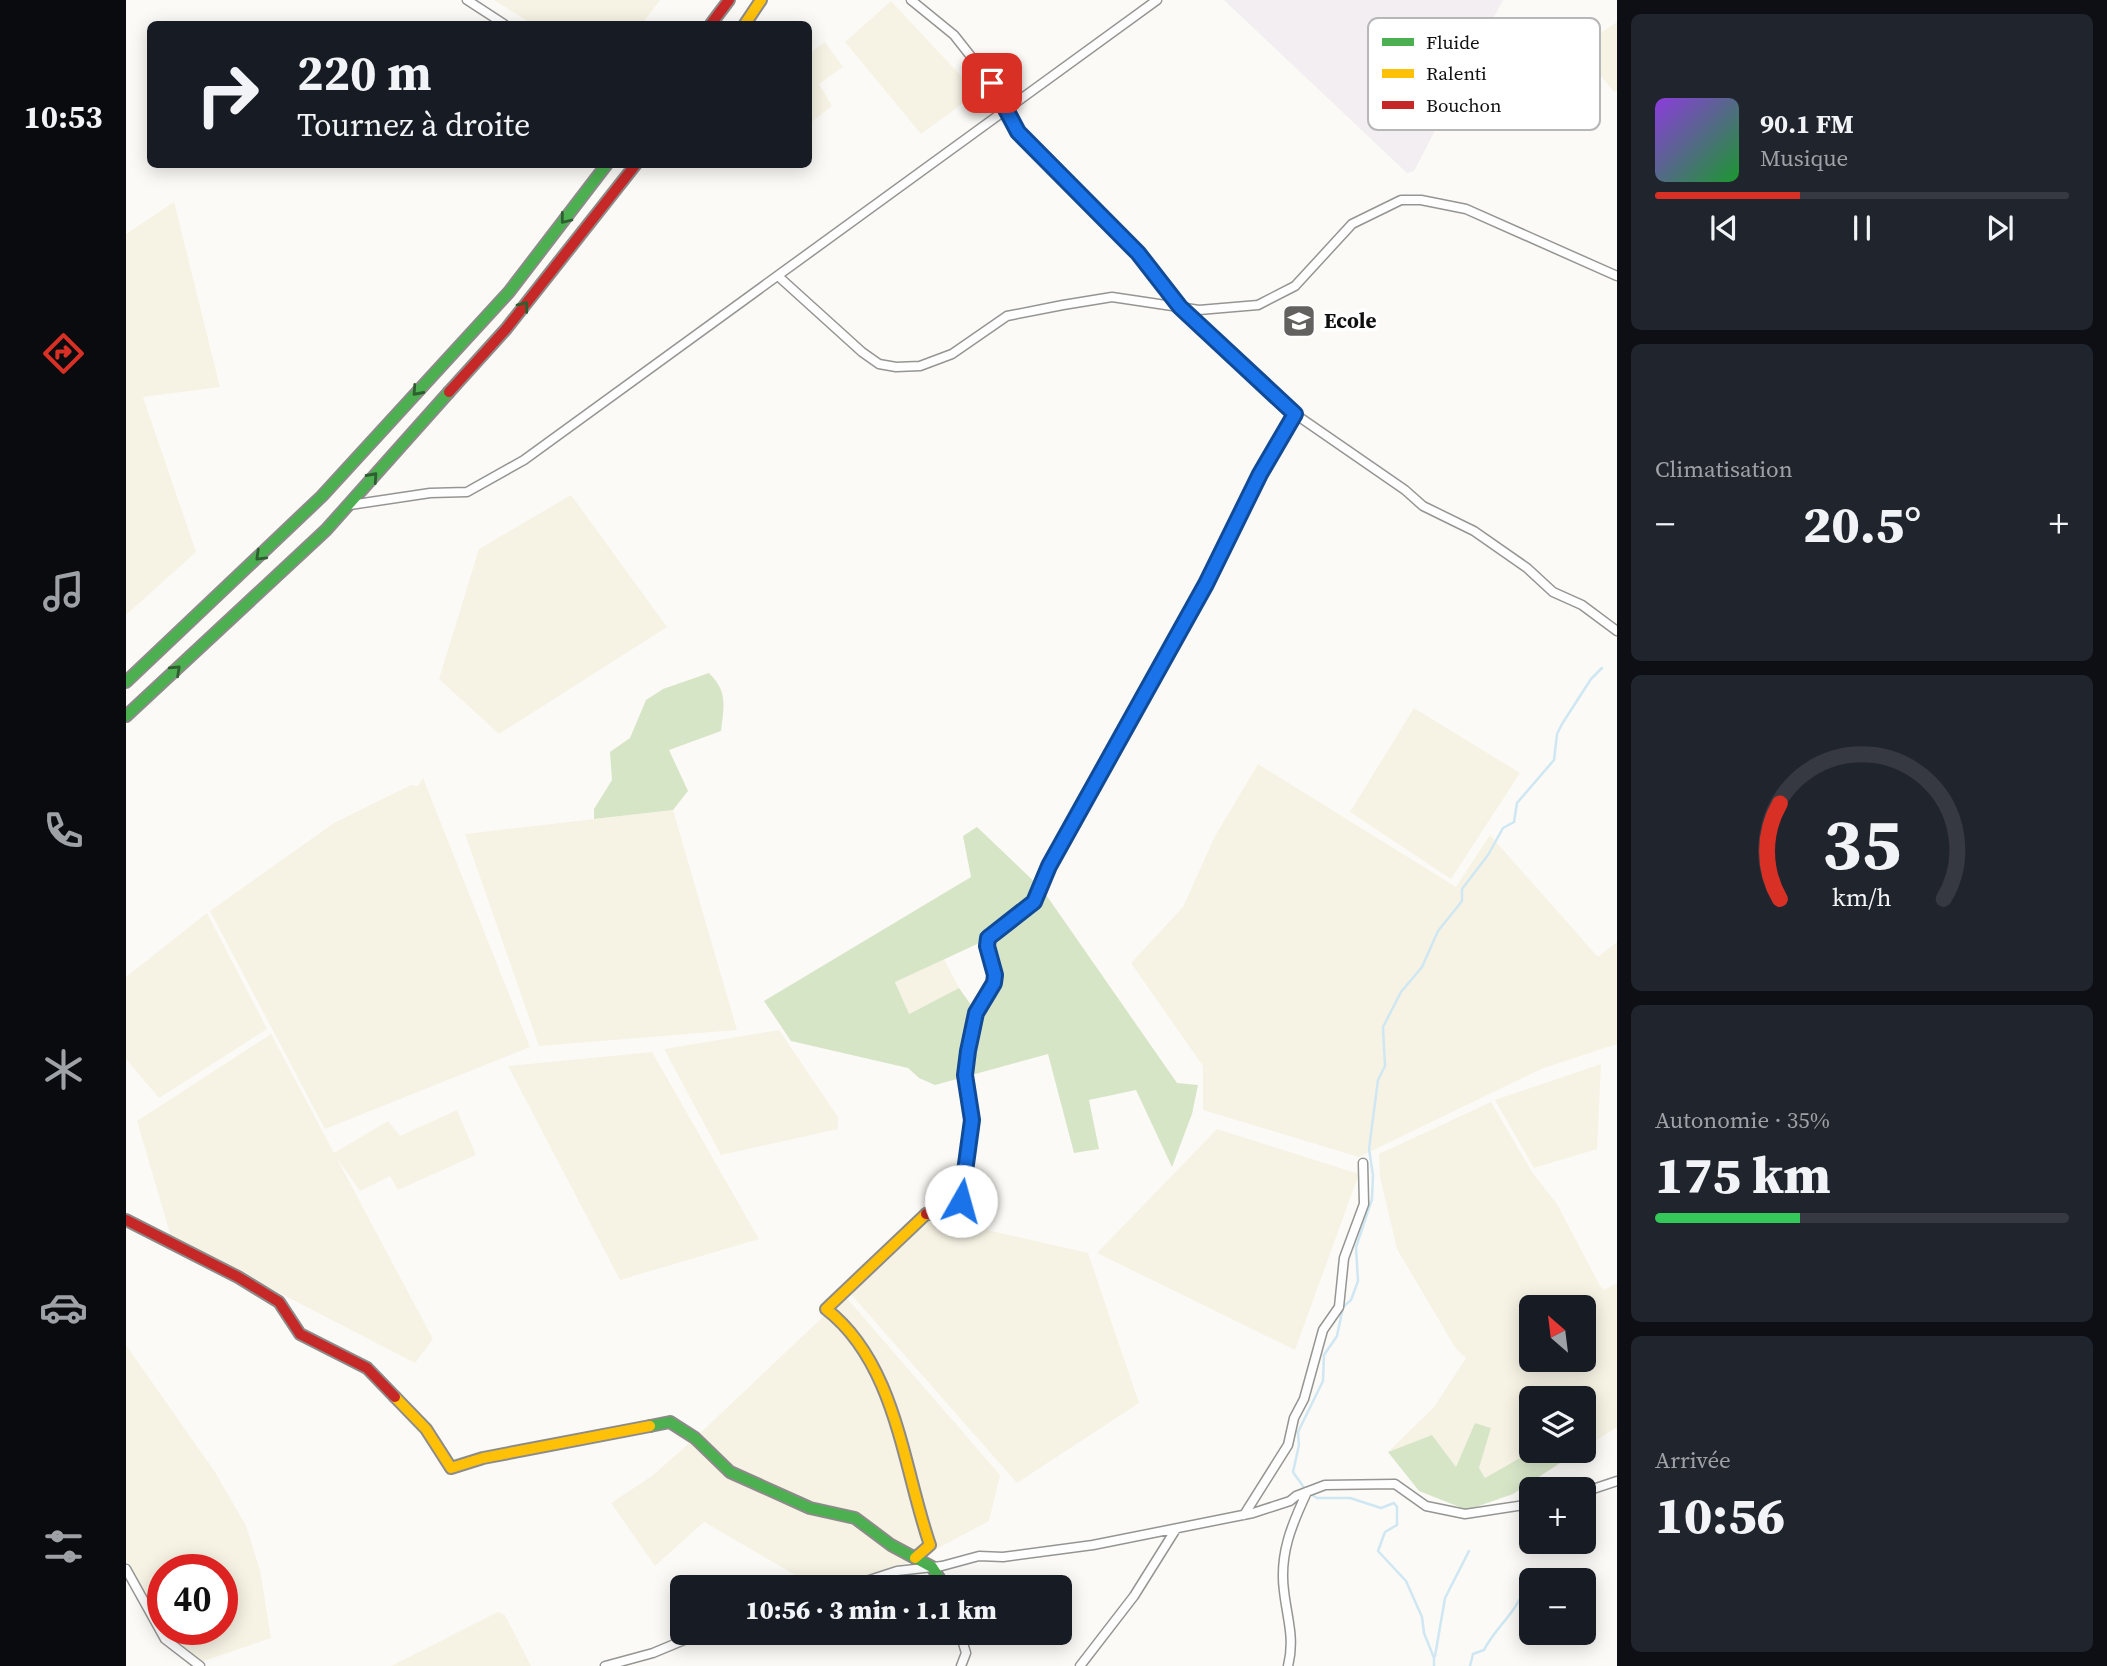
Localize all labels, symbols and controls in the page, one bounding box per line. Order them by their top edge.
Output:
legend [1368,18,1600,130]
text: Fluide [1426,29,1480,55]
text: 220 m [297,39,432,106]
icon: right [182,49,273,140]
pin [962,53,1022,113]
text: Ralenti [1426,60,1487,86]
icon: arrive [973,64,1011,102]
text: Bouchon [1426,92,1502,118]
text: 10:53 [24,95,102,139]
text: Tournez à droite [297,103,530,147]
text: 90.1 FM [1760,106,1854,142]
text: Musique [1760,142,1848,174]
icon: previous [1705,209,1743,247]
icon: pause [1843,209,1881,247]
icon: next [1981,209,2019,247]
one-way arrow [561,211,573,223]
one-way arrow [516,301,528,314]
school or university icon: Ecole [1280,302,1318,340]
place label: Ecole [1324,306,1377,335]
icon: directions [39,329,88,378]
one-way arrow [413,383,426,396]
text: Climatisation [1655,453,1793,485]
one-way arrow [365,472,378,485]
text: 20.5° [1803,488,1921,559]
text: − [1655,498,1675,550]
text: + [2049,498,2069,550]
one-way arrow [255,547,268,560]
icon: music [39,567,88,616]
one-way arrow [168,666,181,679]
text: 35 [1823,794,1901,893]
icon: phone [39,806,88,855]
text: km/h [1832,880,1892,914]
icon: climate [39,1045,88,1094]
text: Autonomie · 35% [1655,1104,1830,1136]
text: 175 km [1655,1139,1831,1210]
position arrow [924,1164,998,1238]
icon: car [39,1283,88,1332]
north arrow [1519,1295,1596,1372]
map controls [1519,1295,1596,1645]
button: layers [1519,1386,1596,1463]
text: Arrivée [1655,1444,1731,1476]
button: + [1519,1477,1596,1554]
text: 10:56 [1655,1479,1785,1550]
icon: filters [39,1522,88,1571]
speed limit sign: 40 [147,1554,238,1645]
button: − [1519,1568,1596,1645]
text: 10:56 · 3 min · 1.1 km [745,1592,997,1628]

